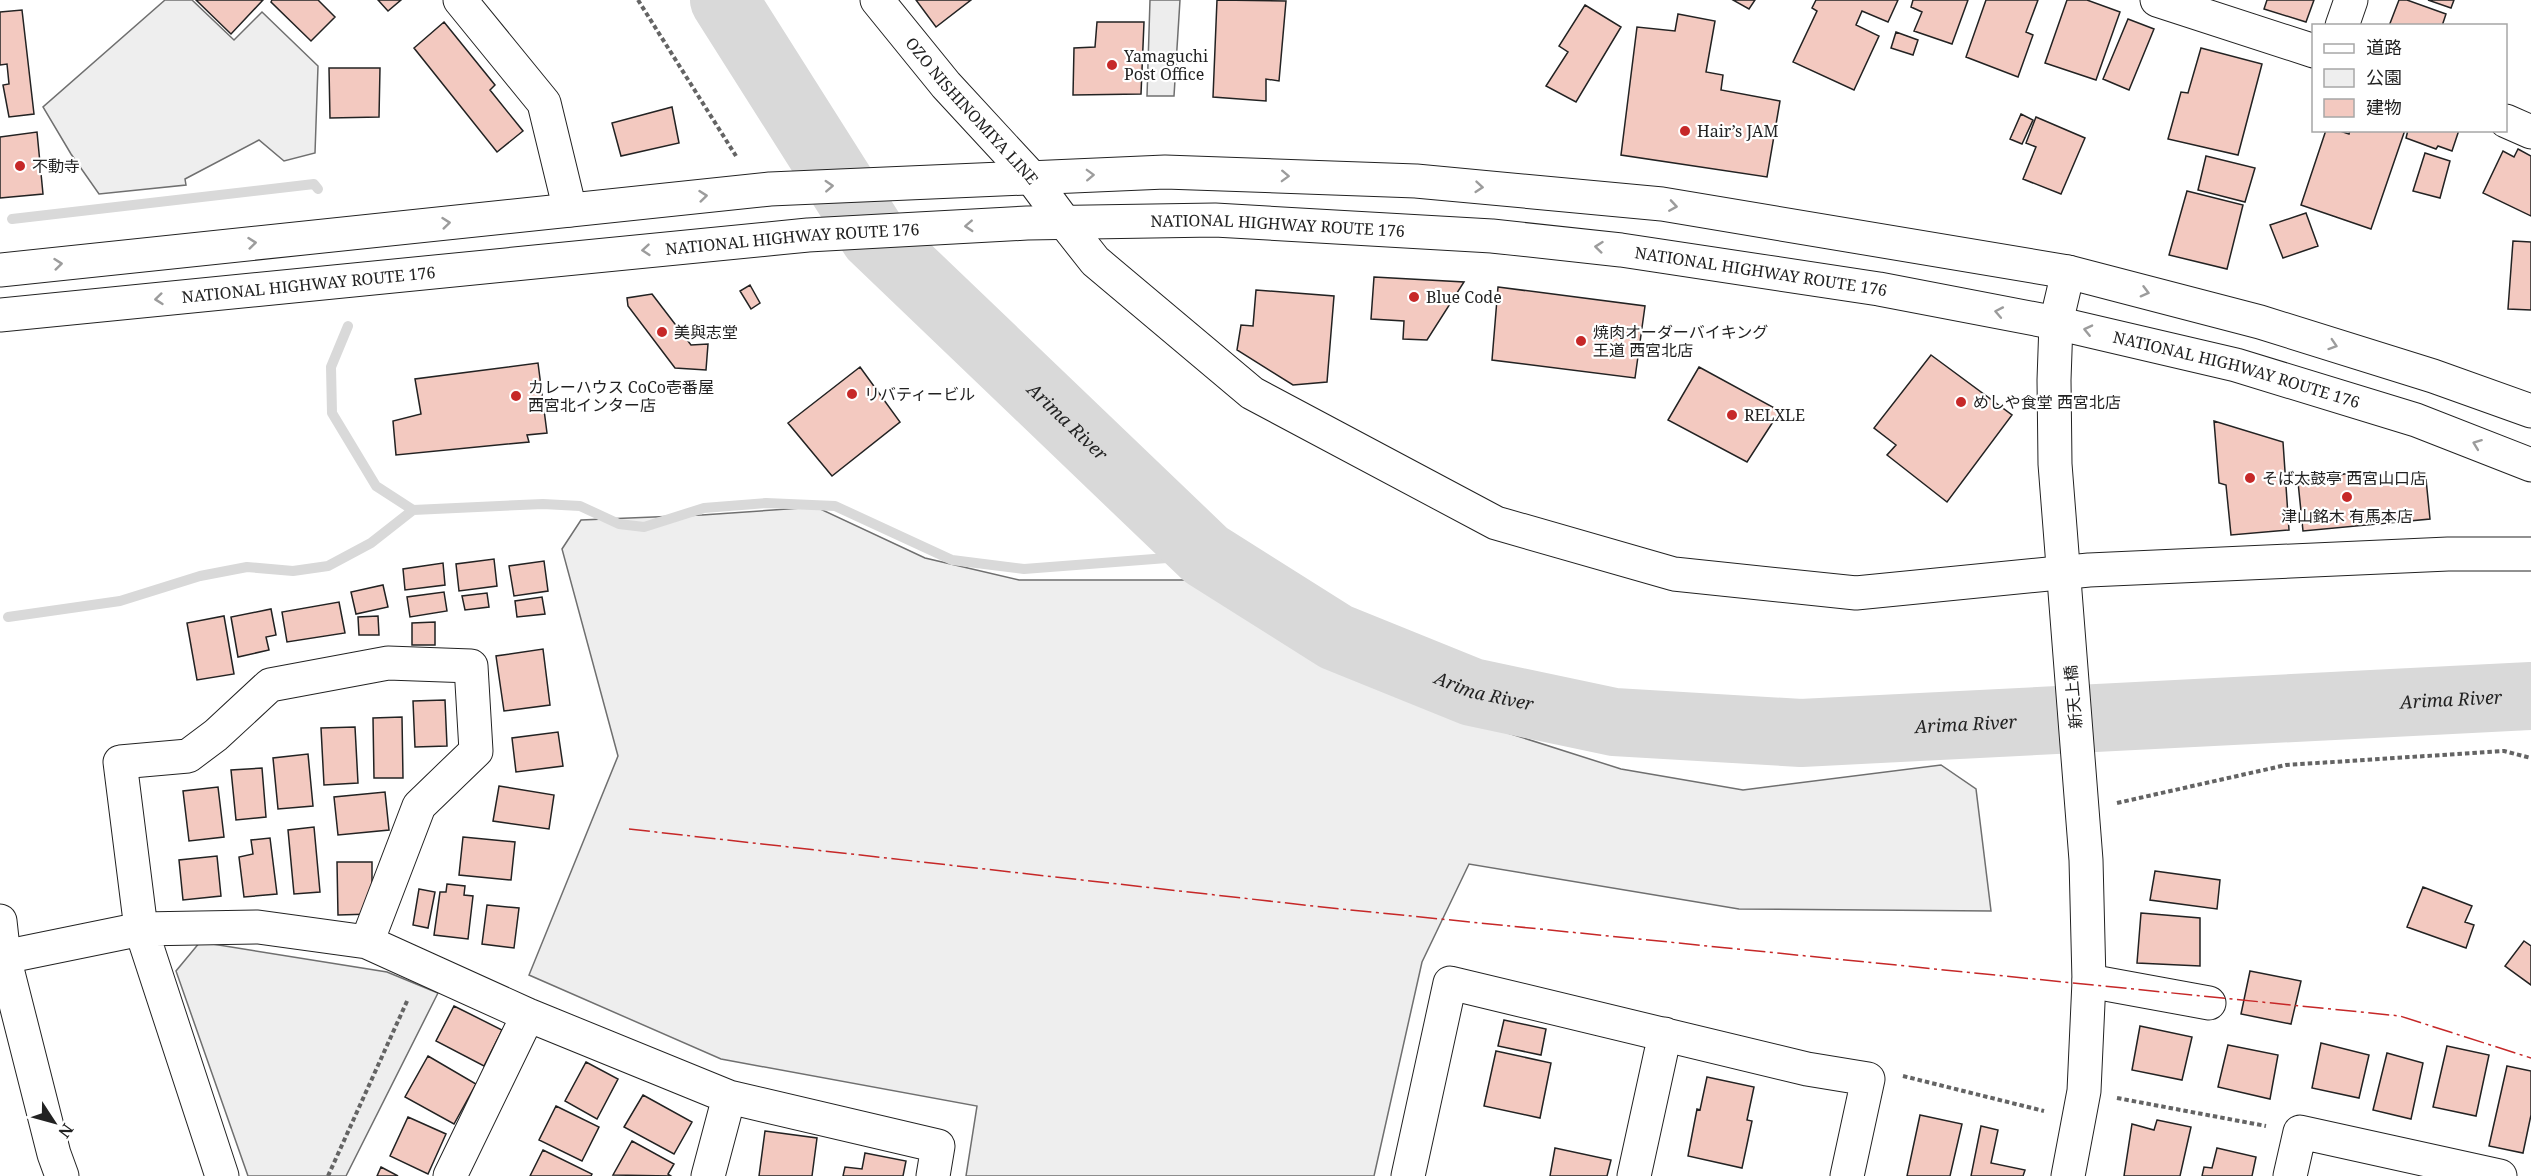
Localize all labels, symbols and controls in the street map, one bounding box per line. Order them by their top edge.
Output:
legend [2312,24,2507,132]
street label: OZO NISHINOMIYA LINE [901,33,1044,189]
text: 道路 [2366,35,2402,59]
place label: Yamaguchi Post Office [1123,45,1208,85]
marker: Yamaguchi Post Office [1105,58,1119,72]
text: 公園 [2366,65,2402,89]
text: 建物 [2366,95,2402,119]
place label: Hair’s JAM [1697,120,1778,142]
marker: Hair’s JAM [1678,124,1692,138]
place label: 不動寺 [32,155,80,177]
marker: 不動寺 [13,159,27,173]
one-way arrow [1085,168,1094,181]
one-way arrow [1280,170,1289,182]
one-way arrow [824,180,833,193]
one-way arrow [1475,180,1484,193]
one-way arrow [698,190,707,203]
one-way arrow [1668,199,1678,212]
street label: NATIONAL HIGHWAY ROUTE 176 [1150,209,1405,242]
one-way arrow [441,217,451,230]
street label: NATIONAL HIGHWAY ROUTE 176 [664,218,920,260]
one-way arrow [964,219,973,232]
one-way arrow [248,238,257,250]
one-way arrow [1595,241,1604,254]
street label: NATIONAL HIGHWAY ROUTE 176 [1633,241,1889,301]
one-way arrow [641,243,650,256]
one-way arrow [54,258,63,271]
street label: NATIONAL HIGHWAY ROUTE 176 [181,261,436,308]
one-way arrow [2140,284,2150,297]
place label: Blue Code [1426,286,1502,308]
marker: Blue Code [1407,290,1421,304]
one-way arrow [154,292,163,305]
one-way arrow [1994,306,2004,319]
place label: 美與志堂 [674,321,738,343]
place label: 焼肉オーダーバイキング 王道 西宮北店 [1593,321,1768,361]
marker: 美與志堂 [655,325,669,339]
one-way arrow [2084,325,2094,338]
street label: NATIONAL HIGHWAY ROUTE 176 [2111,326,2363,413]
marker: 焼肉オーダーバイキング 王道 西宮北店 [1574,334,1588,348]
one-way arrow [2327,338,2338,350]
place label: カレーハウス CoCo壱番屋 西宮北インター店 [528,376,714,416]
water label: Arima River [1021,376,1114,466]
place label: リバティービル [864,383,975,405]
marker: リバティービル [845,387,859,401]
marker: カレーハウス CoCo壱番屋 西宮北インター店 [509,389,523,403]
place label: めしや食堂 西宮北店 [1973,391,2121,413]
marker: めしや食堂 西宮北店 [1954,395,1968,409]
place label: RELXLE [1744,404,1805,426]
marker: RELXLE [1725,408,1739,422]
one-way arrow [2472,439,2483,451]
place label: そば太鼓亭 西宮山口店 [2262,467,2426,489]
marker: そば太鼓亭 西宮山口店 [2243,471,2257,485]
marker: 津山銘木 有馬本店 [2340,490,2354,504]
place label: 津山銘木 有馬本店 [2281,505,2413,527]
water label: Arima River [1429,664,1536,716]
street label: 新天上橋 [2059,664,2087,730]
water label: Arima River [2397,684,2503,714]
water label: Arima River [1912,709,2018,738]
north arrow [24,1092,84,1152]
text: N [53,1119,79,1143]

